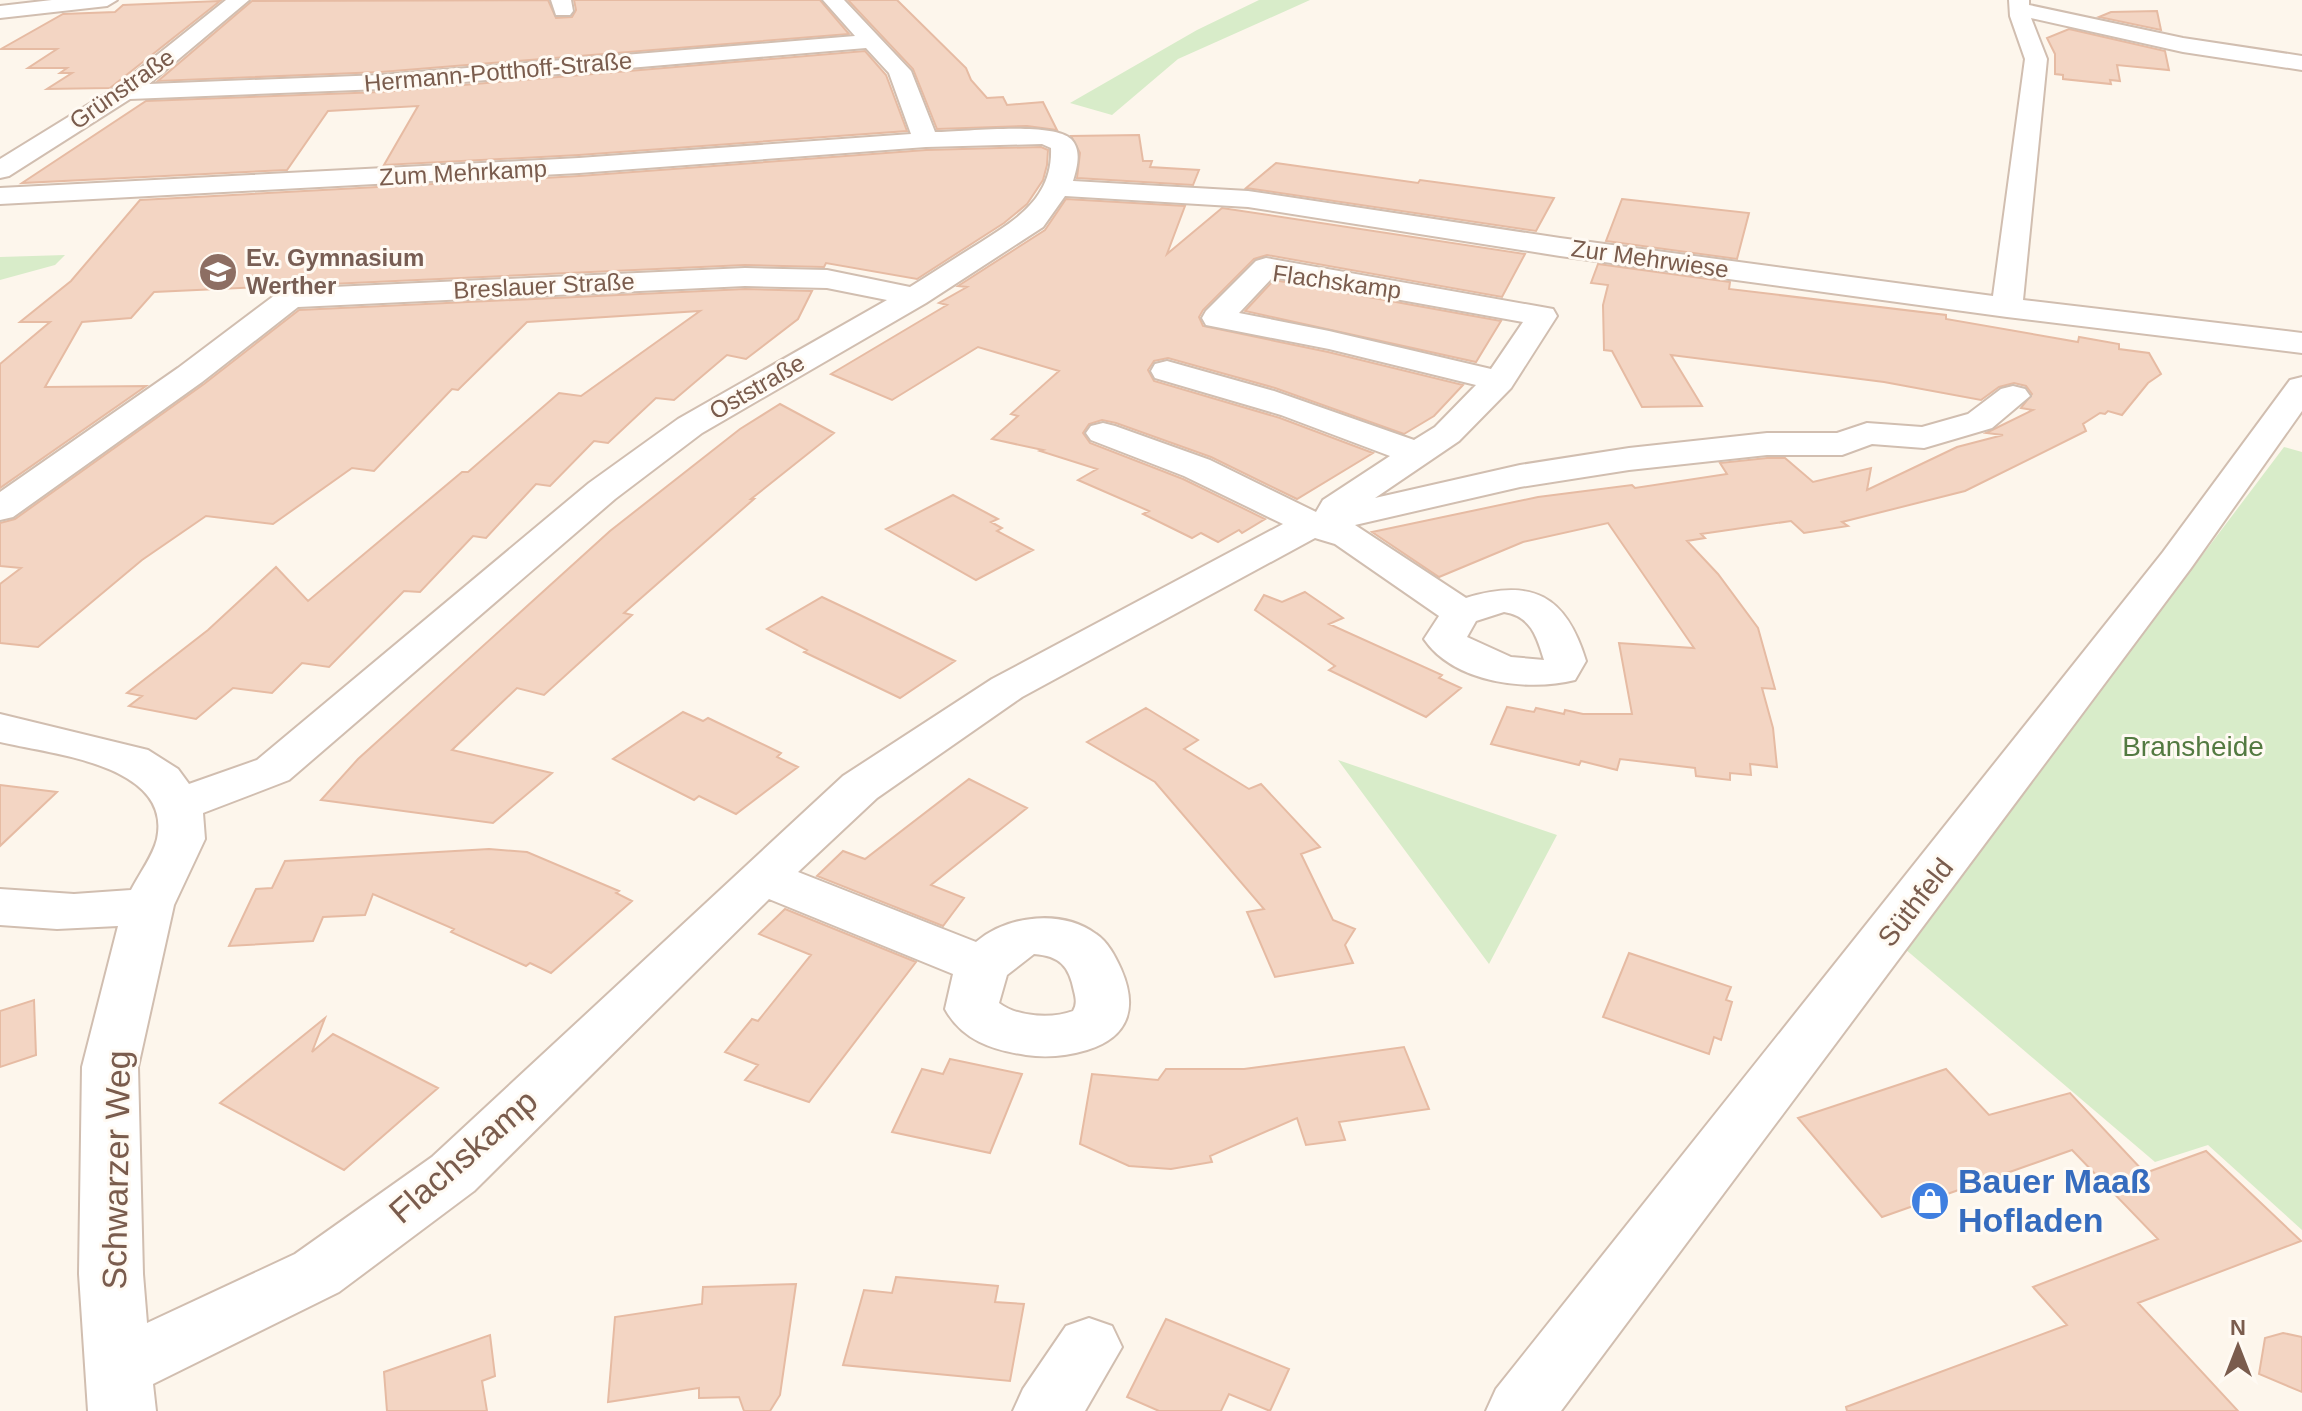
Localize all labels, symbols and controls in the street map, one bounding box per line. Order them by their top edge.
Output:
street label: Grünstraße [64,43,179,134]
street label: Hermann-Potthoff-Straße [363,46,633,97]
street label: Zum Mehrkamp [378,155,548,190]
street label: Zur Mehrwiese [1570,234,1731,283]
place label: Ev. Gymnasium Werther [246,244,424,299]
school or university icon: Ev. Gymnasium Werther [197,251,239,293]
street label: Flachskamp [1271,259,1403,304]
street label: Breslauer Straße [453,267,635,304]
street label: Oststraße [704,349,809,425]
park label: Bransheide [2122,731,2264,762]
street label: Süthfeld [1872,852,1959,952]
street label: Schwarzer Weg [95,1050,137,1290]
street label: Flachskamp [381,1082,545,1230]
place label: Bauer Maaß Hofladen [1958,1162,2151,1239]
shop icon: Bauer Maaß Hofladen [1909,1180,1951,1222]
north arrow [2198,1307,2278,1387]
text: N [2230,1315,2246,1340]

